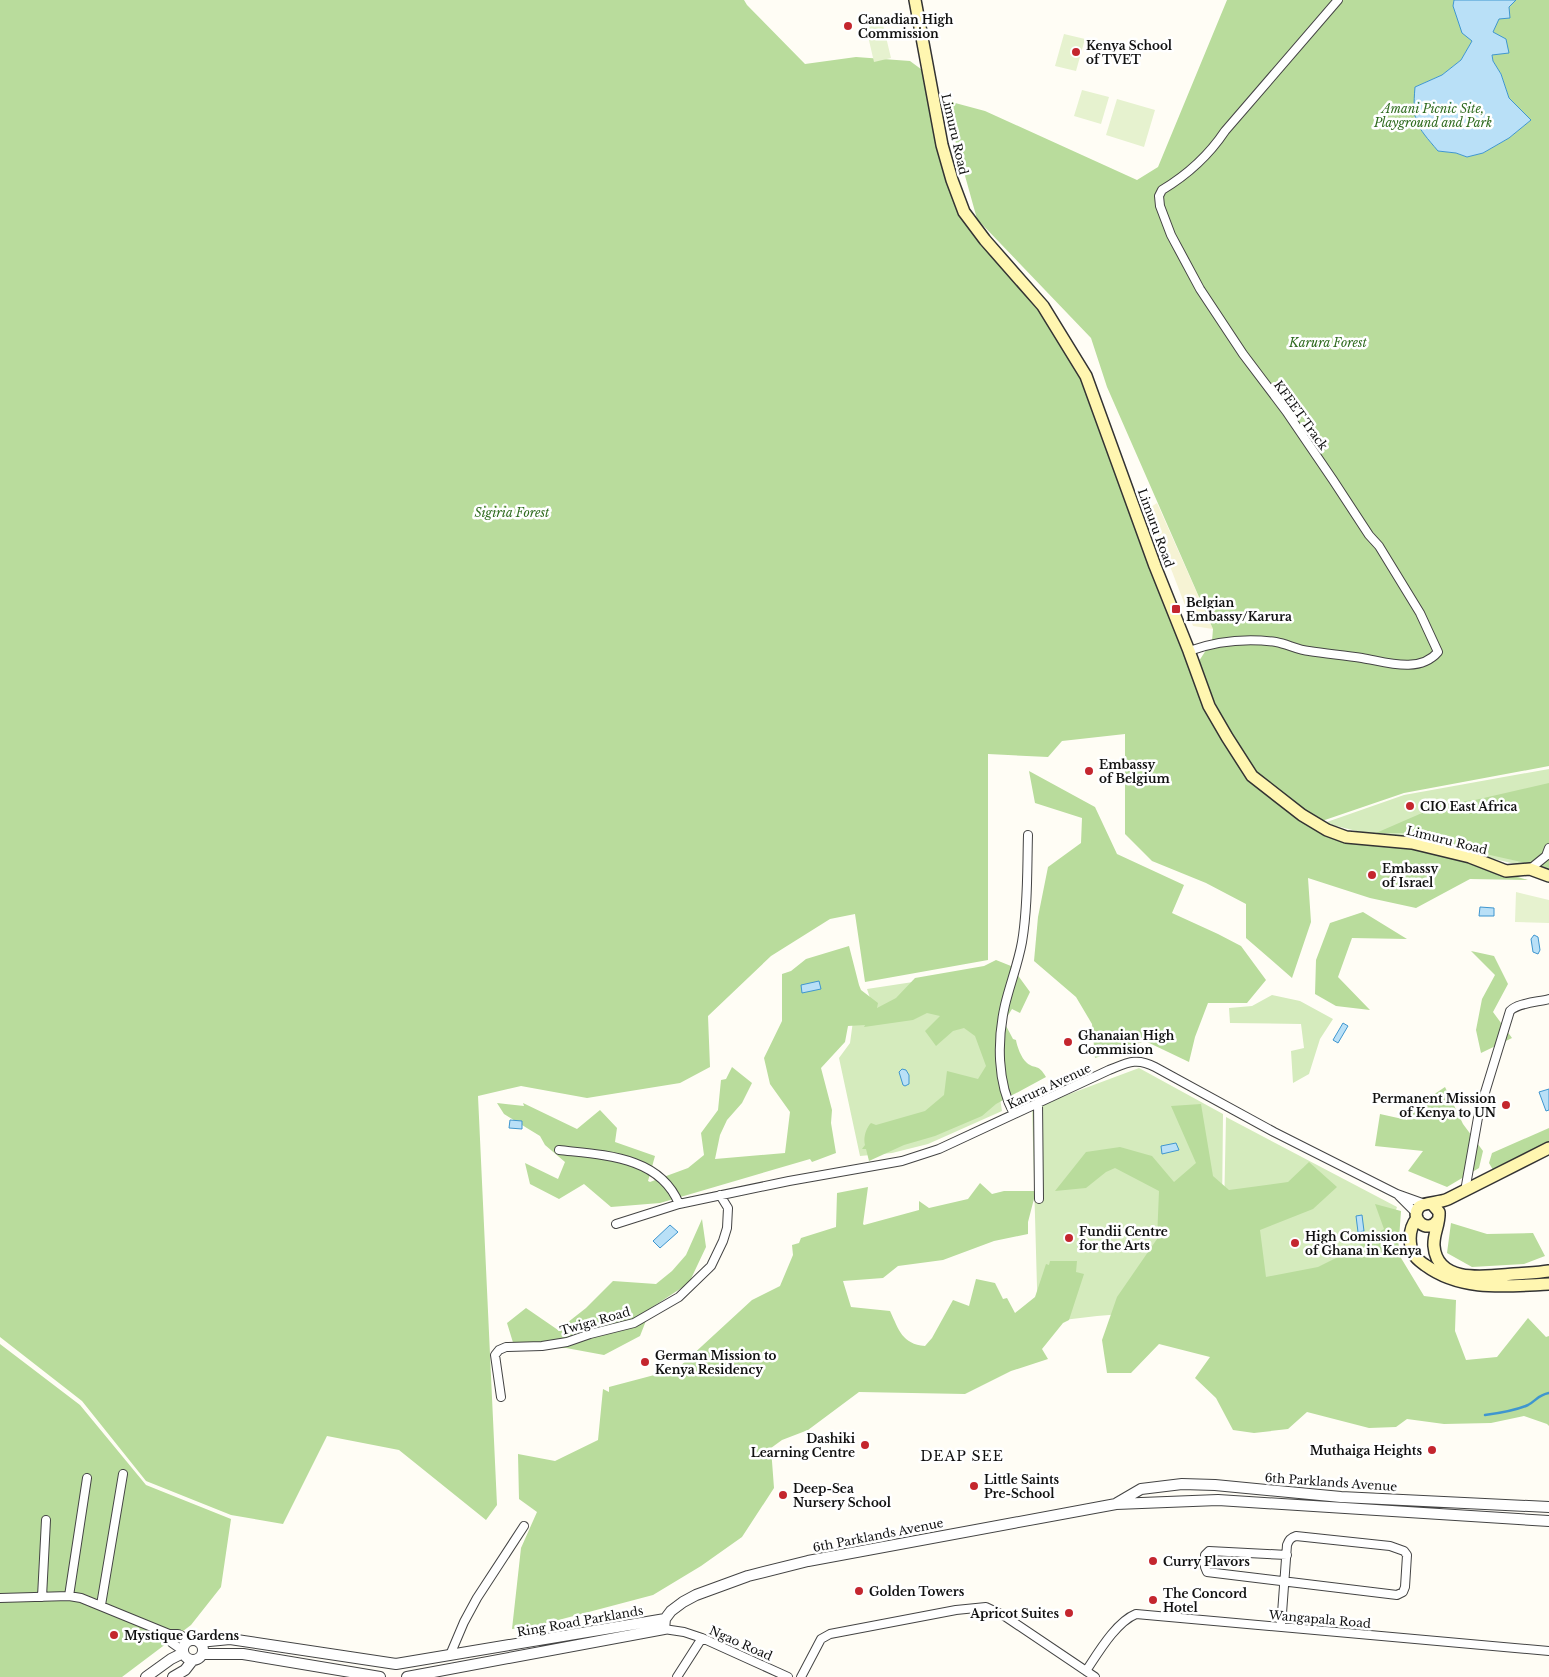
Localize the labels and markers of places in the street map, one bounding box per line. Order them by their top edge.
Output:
place label: Canadian High Commission [858,12,954,41]
marker: Canadian High Commission [842,20,854,32]
place label: Kenya School of TVET [1086,38,1173,67]
marker: Kenya School of TVET [1070,46,1082,58]
place label: Belgian Embassy/Karura [1186,595,1292,624]
marker: Belgian Embassy/Karura [1170,603,1182,615]
place label: Embassy of Belgium [1099,757,1170,786]
marker: Embassy of Belgium [1083,765,1095,777]
place label: CIO East Africa [1420,799,1517,814]
marker: CIO East Africa [1404,800,1416,812]
place label: Embassy of Israel [1382,861,1438,890]
marker: Embassy of Israel [1366,869,1378,881]
place label: Ghanaian High Commision [1078,1028,1175,1057]
marker: Ghanaian High Commision [1062,1036,1074,1048]
place label: Permanent Mission of Kenya to UN [1372,1091,1497,1120]
marker: Permanent Mission of Kenya to UN [1500,1099,1512,1111]
place label: Fundii Centre for the Arts [1079,1224,1168,1253]
place label: High Comission of Ghana in Kenya [1305,1229,1422,1258]
marker: Fundii Centre for the Arts [1063,1232,1075,1244]
marker: High Comission of Ghana in Kenya [1289,1237,1301,1249]
place label: German Mission to Kenya Residency [655,1348,777,1377]
marker: German Mission to Kenya Residency [639,1356,651,1368]
place label: Dashiki Learning Centre [751,1431,856,1460]
marker: Dashiki Learning Centre [859,1439,871,1451]
place label: Muthaiga Heights [1310,1443,1422,1458]
marker: Muthaiga Heights [1426,1444,1438,1456]
place label: Little Saints Pre-School [984,1472,1060,1501]
marker: Little Saints Pre-School [968,1480,980,1492]
place label: Deep-Sea Nursery School [793,1481,892,1510]
marker: Deep-Sea Nursery School [777,1489,789,1501]
place label: Curry Flavors [1163,1554,1250,1569]
marker: Curry Flavors [1147,1555,1159,1567]
place label: Golden Towers [869,1584,965,1599]
marker: Golden Towers [853,1585,865,1597]
place label: The Concord Hotel [1163,1586,1248,1615]
marker: The Concord Hotel [1147,1594,1159,1606]
place label: Apricot Suites [969,1606,1059,1621]
marker: Apricot Suites [1063,1607,1075,1619]
place label: Mystique Gardens [124,1628,240,1643]
marker: Mystique Gardens [108,1629,120,1641]

